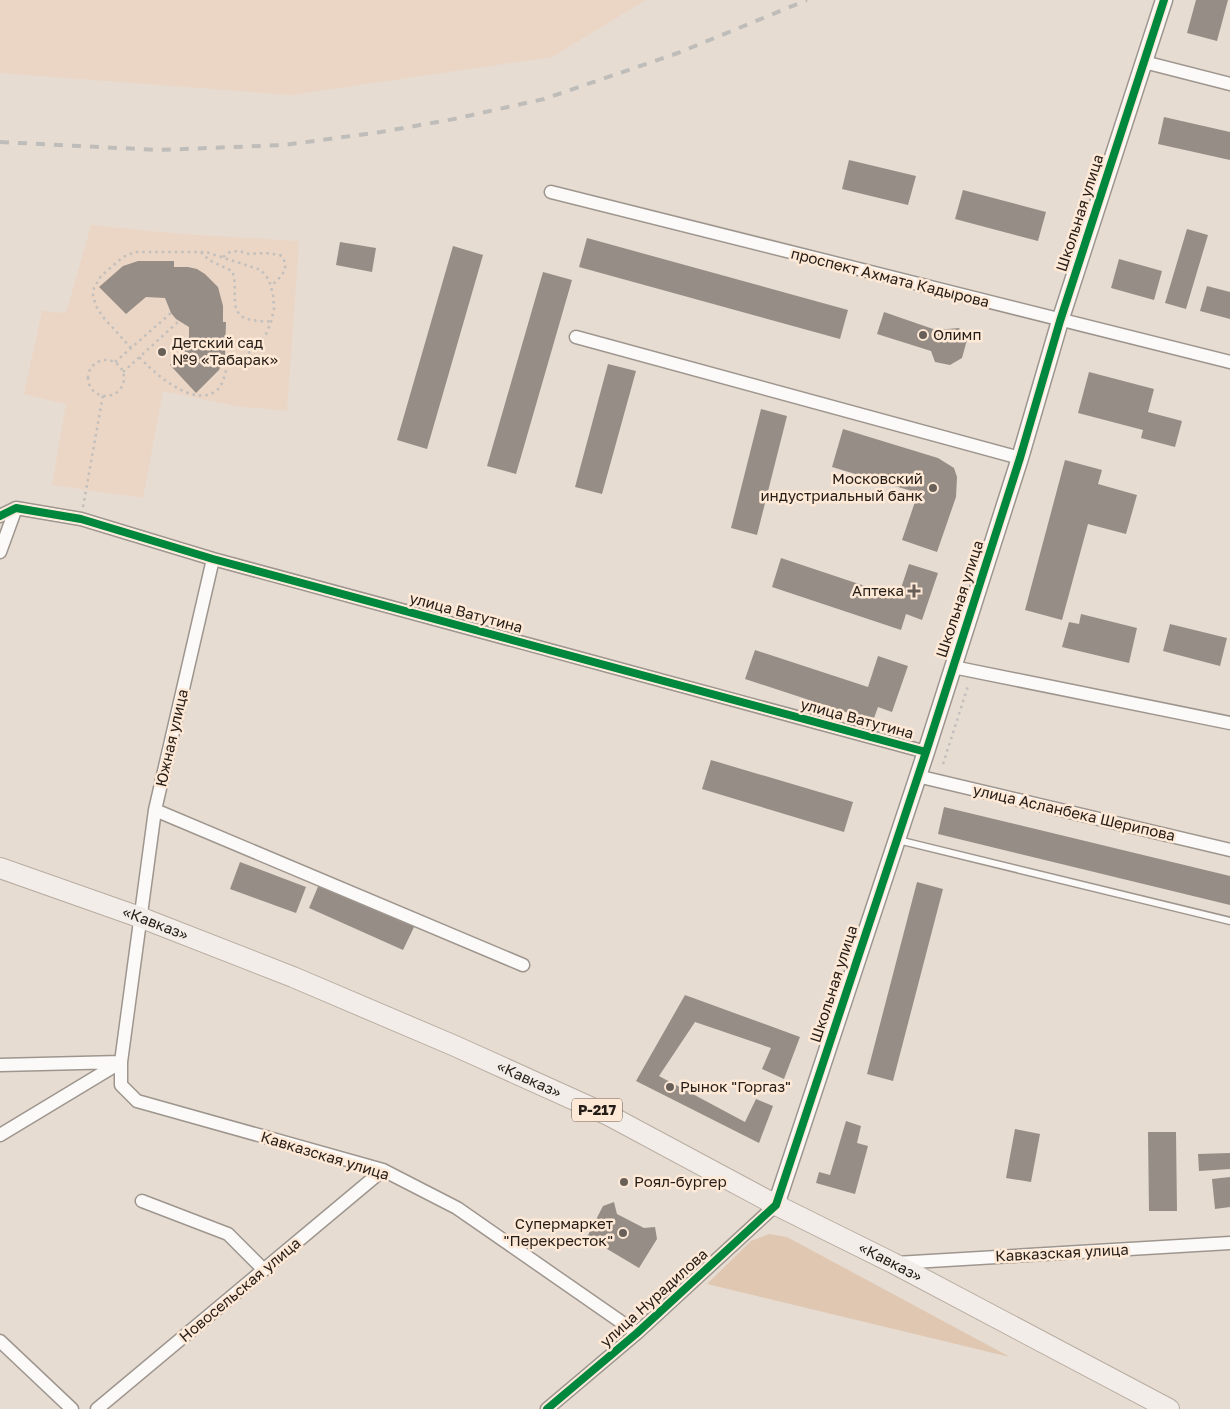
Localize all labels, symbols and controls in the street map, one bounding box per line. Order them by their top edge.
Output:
street label: Школьная улица [1052,152,1106,274]
street label: проспект Ахмата Кадырова [789,244,991,310]
place label: Олимп [933,325,981,343]
marker: Олимп [917,329,929,341]
place label: Детский сад №9 «Табарак» [172,333,278,368]
marker: Детский сад №9 «Табарак» [156,346,168,358]
place label: Московский индустриальный банк [760,469,923,504]
marker: Московский индустриальный банк [927,482,939,494]
street label: Школьная улица [932,538,986,660]
place label: Аптека [852,581,904,599]
marker: Аптека [908,585,920,597]
street label: улица Ватутина [408,588,525,636]
street label: Южная улица [151,687,191,789]
street label: улица Ватутина [799,694,916,742]
street label: улица Асланбека Шерипова [971,780,1177,844]
street label: «Кавказ» [121,902,191,943]
street label: Школьная улица [806,923,860,1045]
street label: «Кавказ» [494,1056,564,1101]
place label: Рынок "Горгаз" [680,1077,791,1095]
marker: Рынок "Горгаз" [664,1081,676,1093]
road number: Р-217 [572,1098,622,1122]
street label: Кавказская улица [259,1127,392,1183]
place label: Роял-бургер [634,1172,727,1190]
marker: Роял-бургер [618,1176,630,1188]
place label: Супермаркет "Перекресток" [504,1214,614,1249]
marker: Супермаркет "Перекресток" [617,1227,629,1239]
street label: Новосельская улица [175,1233,304,1345]
street label: «Кавказ» [856,1238,926,1285]
street label: Кавказская улица [995,1240,1129,1264]
street label: улица Нурадилова [596,1244,711,1350]

